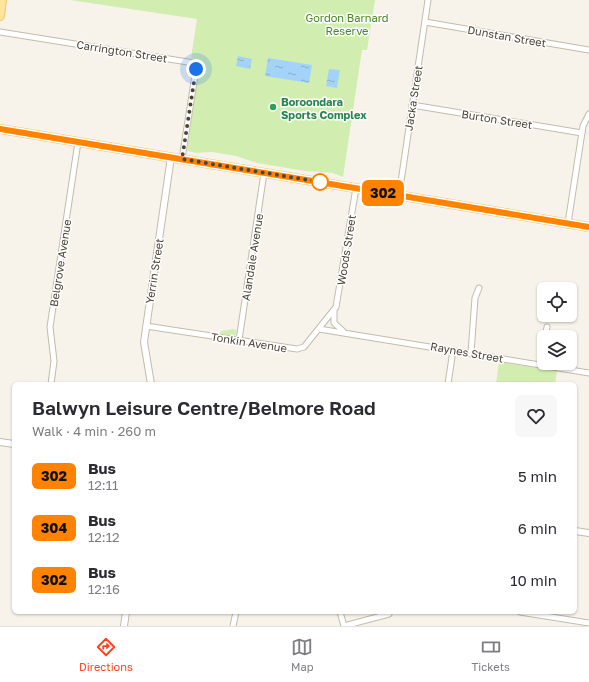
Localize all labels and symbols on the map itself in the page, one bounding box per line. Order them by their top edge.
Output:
park label: Gordon Barnard Reserve [305,11,389,37]
street label: Dunstan Street [467,23,547,49]
street label: Carrington Street [76,37,168,65]
your location [186,59,206,79]
street label: Jacka Street [401,64,425,132]
place label: Boroondara Sports Complex [281,95,367,121]
marker: Boroondara Sports Complex [268,102,278,112]
street label: Burton Street [461,107,533,131]
unlabelled marker [311,173,329,191]
line badge: 302 [360,180,406,206]
street label: Alandale Avenue [239,213,265,301]
street label: Woods Street [334,214,358,286]
street label: Belgrove Avenue [47,218,73,308]
street label: Yerrin Street [142,237,166,305]
street label: Tonkin Avenue [210,330,288,354]
street label: Raynes Street [430,339,504,365]

